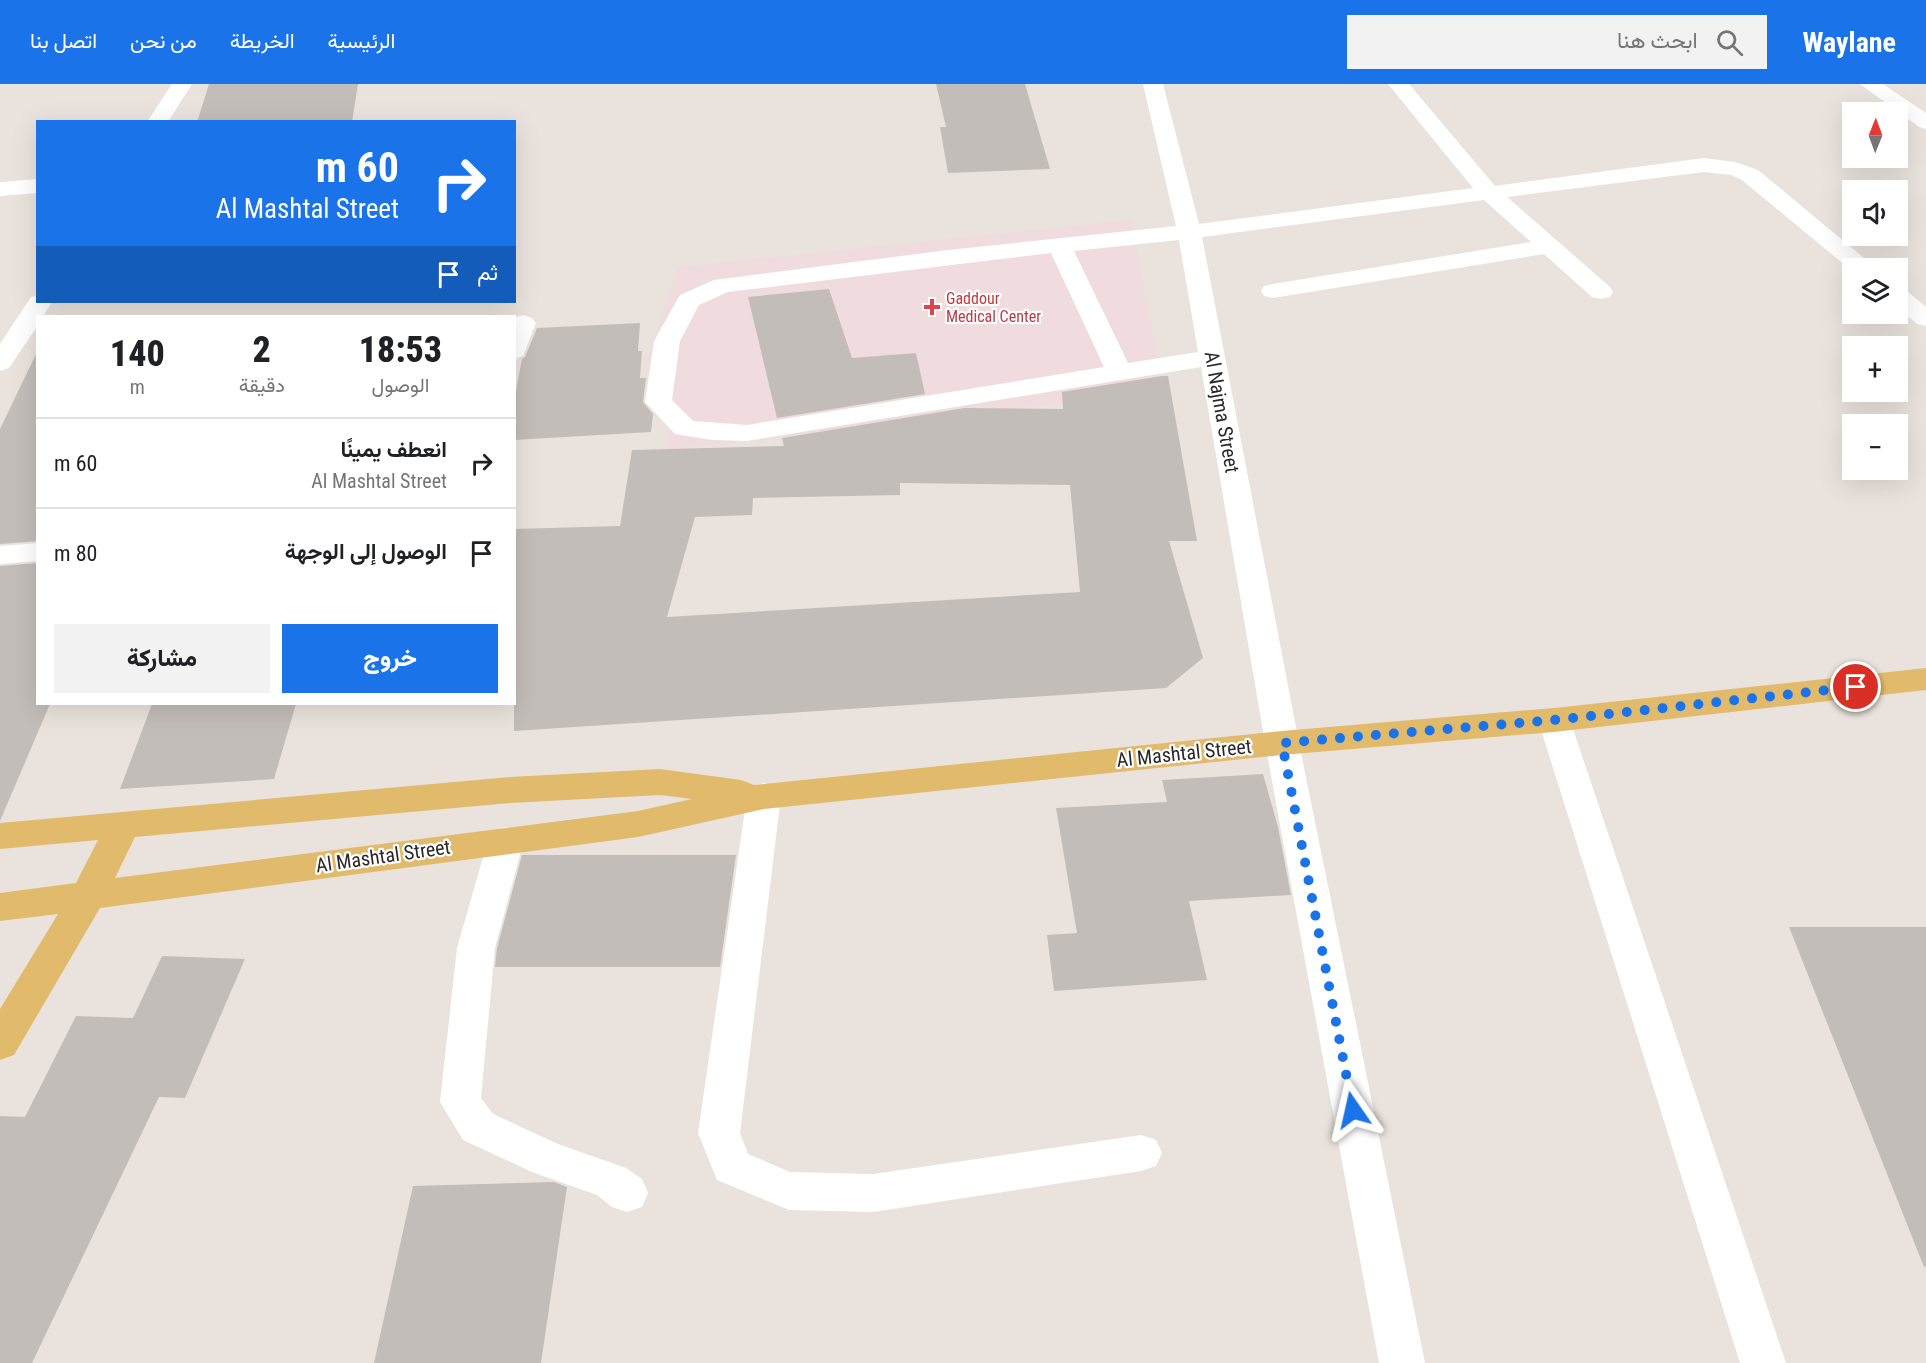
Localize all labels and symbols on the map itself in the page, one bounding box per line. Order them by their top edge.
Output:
north arrow [1842,102,1908,168]
place label: Gaddour Medical Center [946,289,1041,326]
marker: Gaddour Medical Center [923,298,941,316]
street label: Al Najma Street [1199,349,1245,475]
pin [1830,661,1881,712]
street label: Al Mashtal Street [1115,734,1253,772]
street label: Al Mashtal Street [314,835,452,877]
position arrow [1321,1078,1385,1142]

